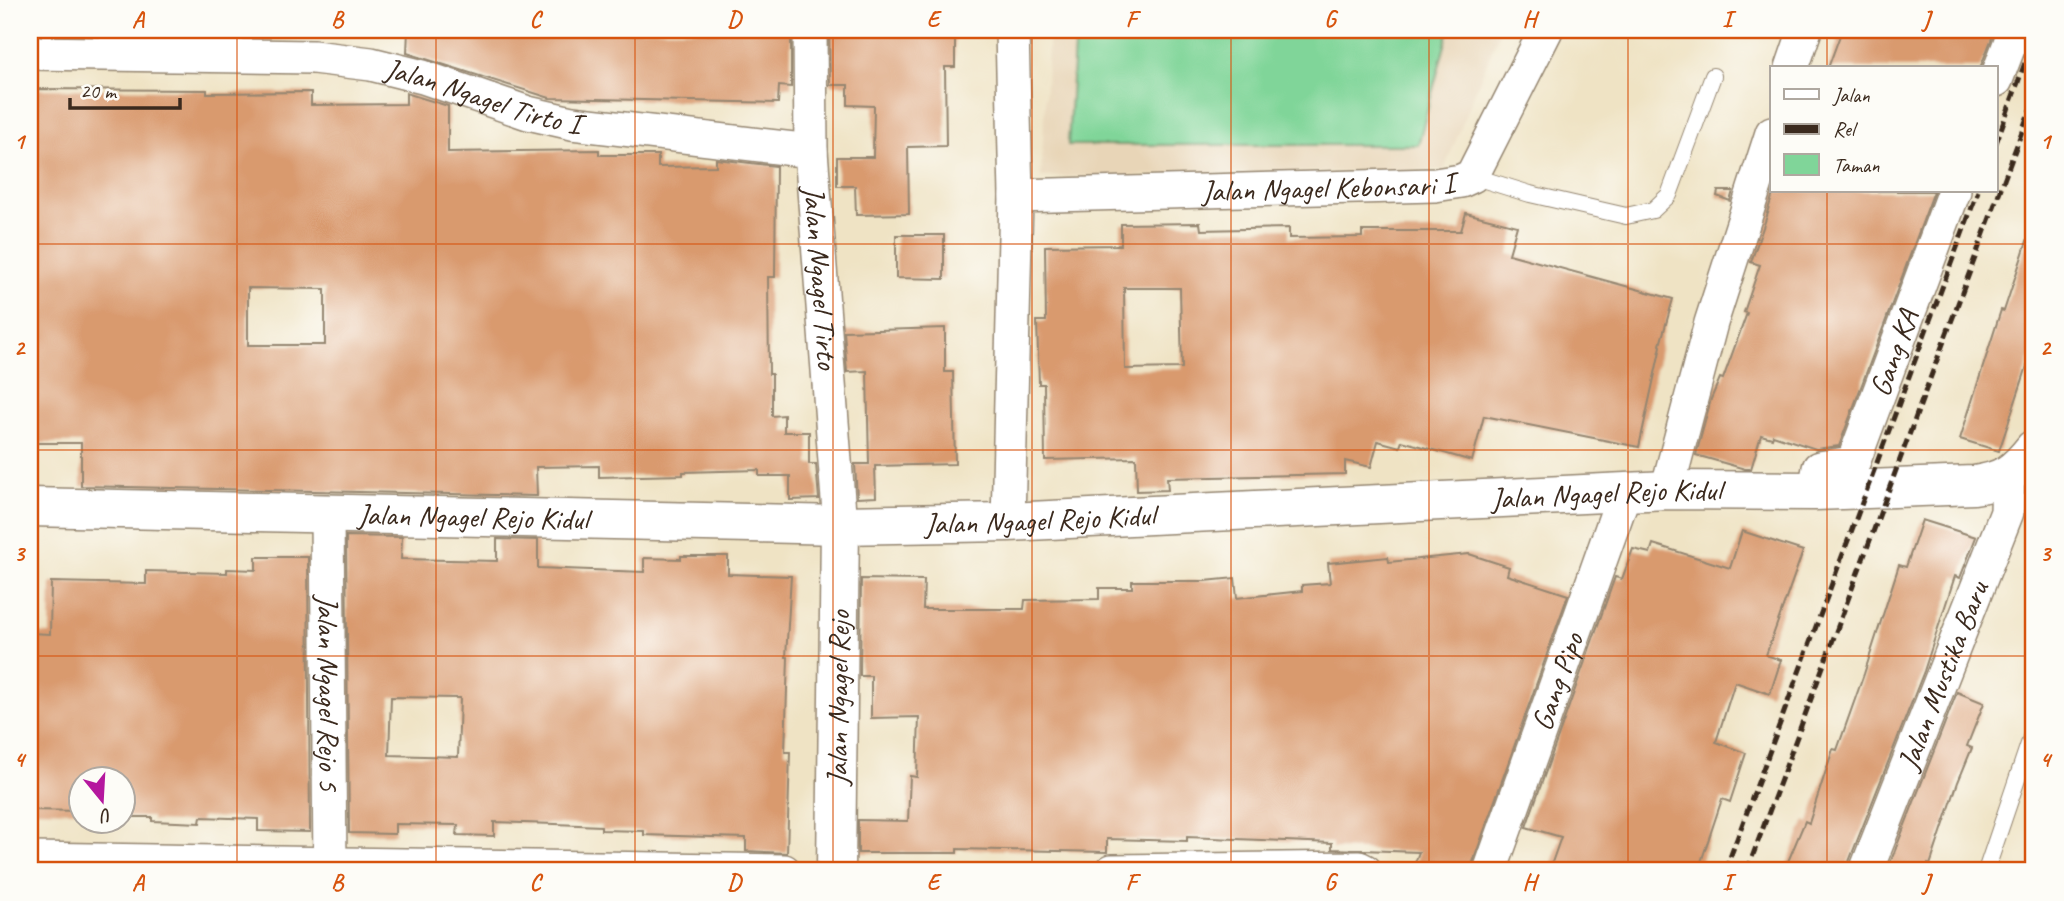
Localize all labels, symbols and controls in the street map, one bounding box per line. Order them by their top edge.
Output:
text: A [132,5,146,34]
text: B [331,5,345,34]
text: C [530,5,544,34]
text: D [727,5,743,34]
text: E [927,5,943,34]
text: F [1126,5,1142,34]
text: G [1324,5,1339,34]
text: H [1522,5,1540,34]
text: I [1722,5,1737,34]
text: J [1920,5,1933,34]
street label: Jalan Ngagel Tirto I [379,49,589,144]
scale bar [70,66,180,110]
legend [1770,66,1997,192]
text: 20 m [80,78,118,104]
text: Jalan [1832,82,1870,108]
text: Rel [1833,116,1858,142]
text: 1 [14,127,27,156]
text: 1 [2040,127,2053,156]
text: Taman [1833,152,1880,178]
street label: Jalan Ngagel Kebonsari I [1199,162,1464,210]
street label: Jalan Ngagel Tirto [795,183,847,372]
street label: Gang KA [1861,303,1928,401]
text: 2 [14,333,27,362]
text: 2 [2040,333,2053,362]
street label: Jalan Ngagel Rejo Kidul [1488,471,1726,518]
street label: Jalan Ngagel Rejo Kidul [355,495,593,539]
street label: Jalan Ngagel Rejo Kidul [922,496,1161,543]
text: 3 [14,539,27,568]
text: 3 [2040,539,2053,568]
street label: Jalan Mustika Baru [1888,574,1997,777]
street label: Jalan Ngagel Rejo 5 [309,593,348,792]
street label: Jalan Ngagel Rejo [818,609,858,788]
street label: Gang Pipo [1522,626,1593,735]
text: 4 [14,745,27,774]
text: 4 [2040,745,2053,774]
north arrow [66,764,136,834]
text: U [95,802,115,829]
text: A [132,868,146,897]
text: B [331,868,345,897]
text: C [530,868,544,897]
text: D [727,868,743,897]
text: E [927,868,943,897]
text: F [1126,868,1142,897]
text: G [1324,868,1339,897]
text: H [1522,868,1540,897]
text: I [1722,868,1737,897]
text: J [1920,868,1933,897]

